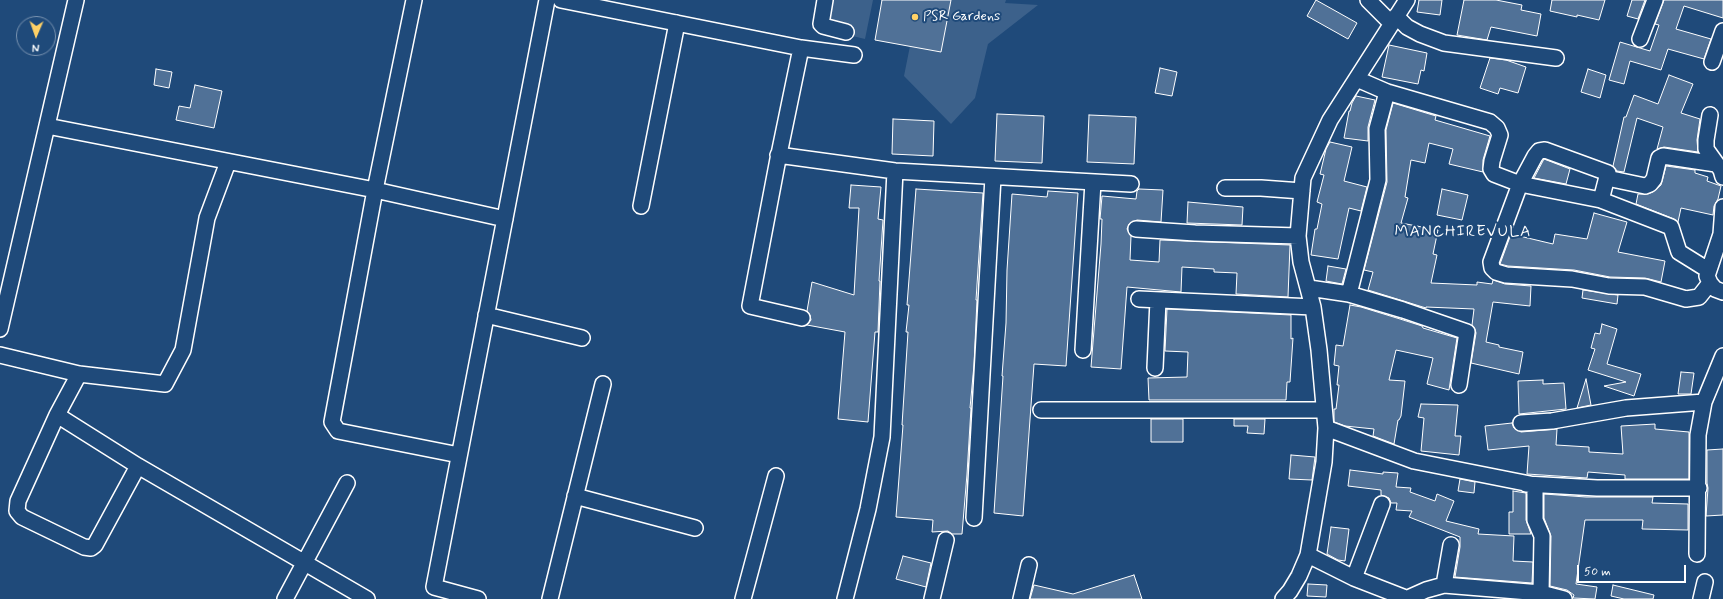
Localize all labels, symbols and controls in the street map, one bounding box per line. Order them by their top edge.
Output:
place label: PSR Gardens [923,9,1000,25]
marker: PSR Gardens [910,12,920,22]
north arrow [16,16,56,56]
text: N [32,40,40,54]
district label: MANCHIREVULA [1394,223,1532,243]
scale bar [1579,557,1688,583]
text: 50 m [1584,564,1611,580]

